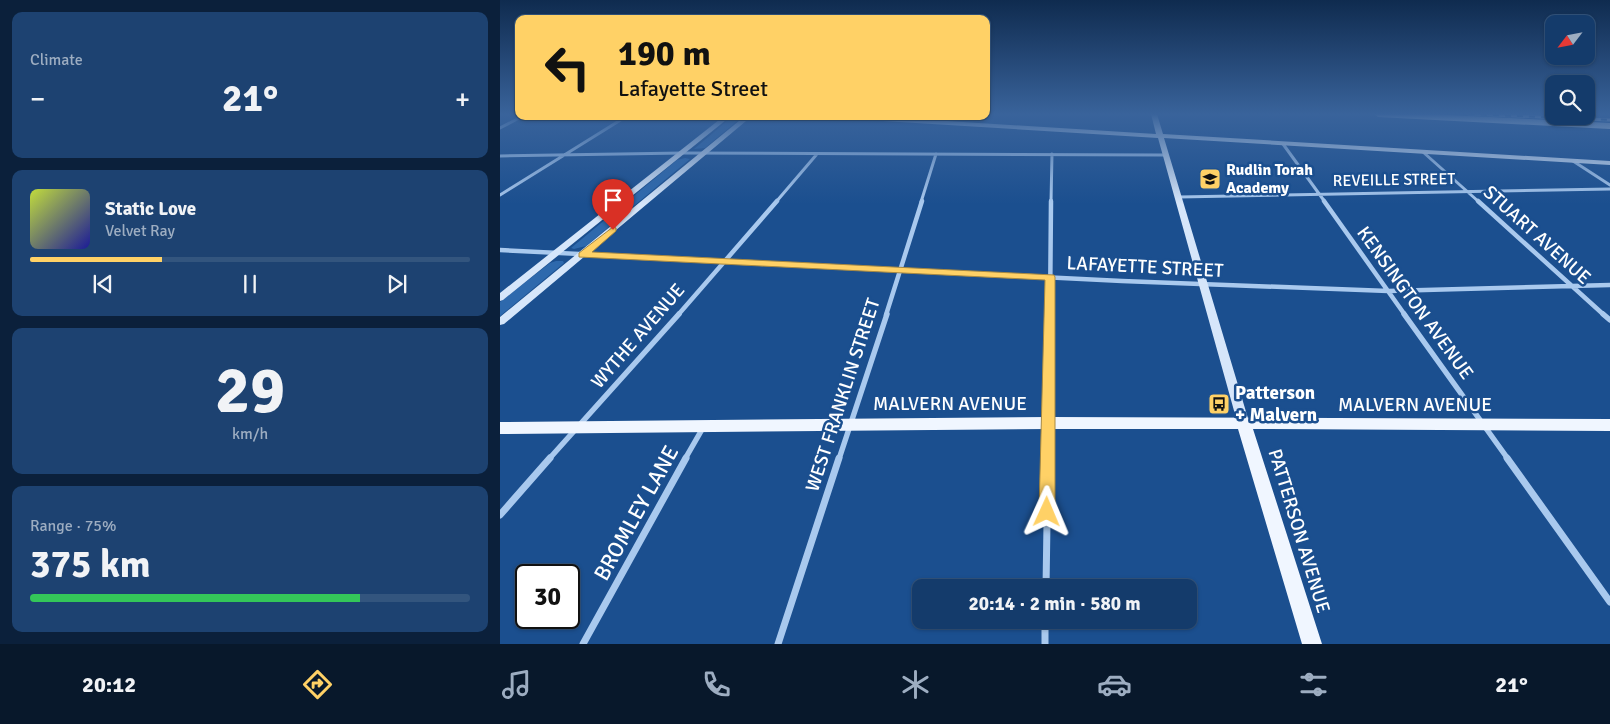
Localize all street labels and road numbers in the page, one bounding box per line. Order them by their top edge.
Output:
street label: REVEILLE STREET [1333,169,1456,191]
street label: STUART AVENUE [1478,180,1596,290]
street label: KENSINGTON AVENUE [1351,222,1479,384]
street label: LAFAYETTE STREET [1066,251,1225,283]
street label: WYTHE AVENUE [586,278,690,394]
street label: WEST FRANKLIN STREET [800,295,886,495]
street label: MALVERN AVENUE [873,392,1027,416]
street label: MALVERN AVENUE [1338,393,1492,417]
street label: BROMLEY LANE [588,441,684,585]
street label: PATTERSON AVENUE [1263,446,1335,616]

